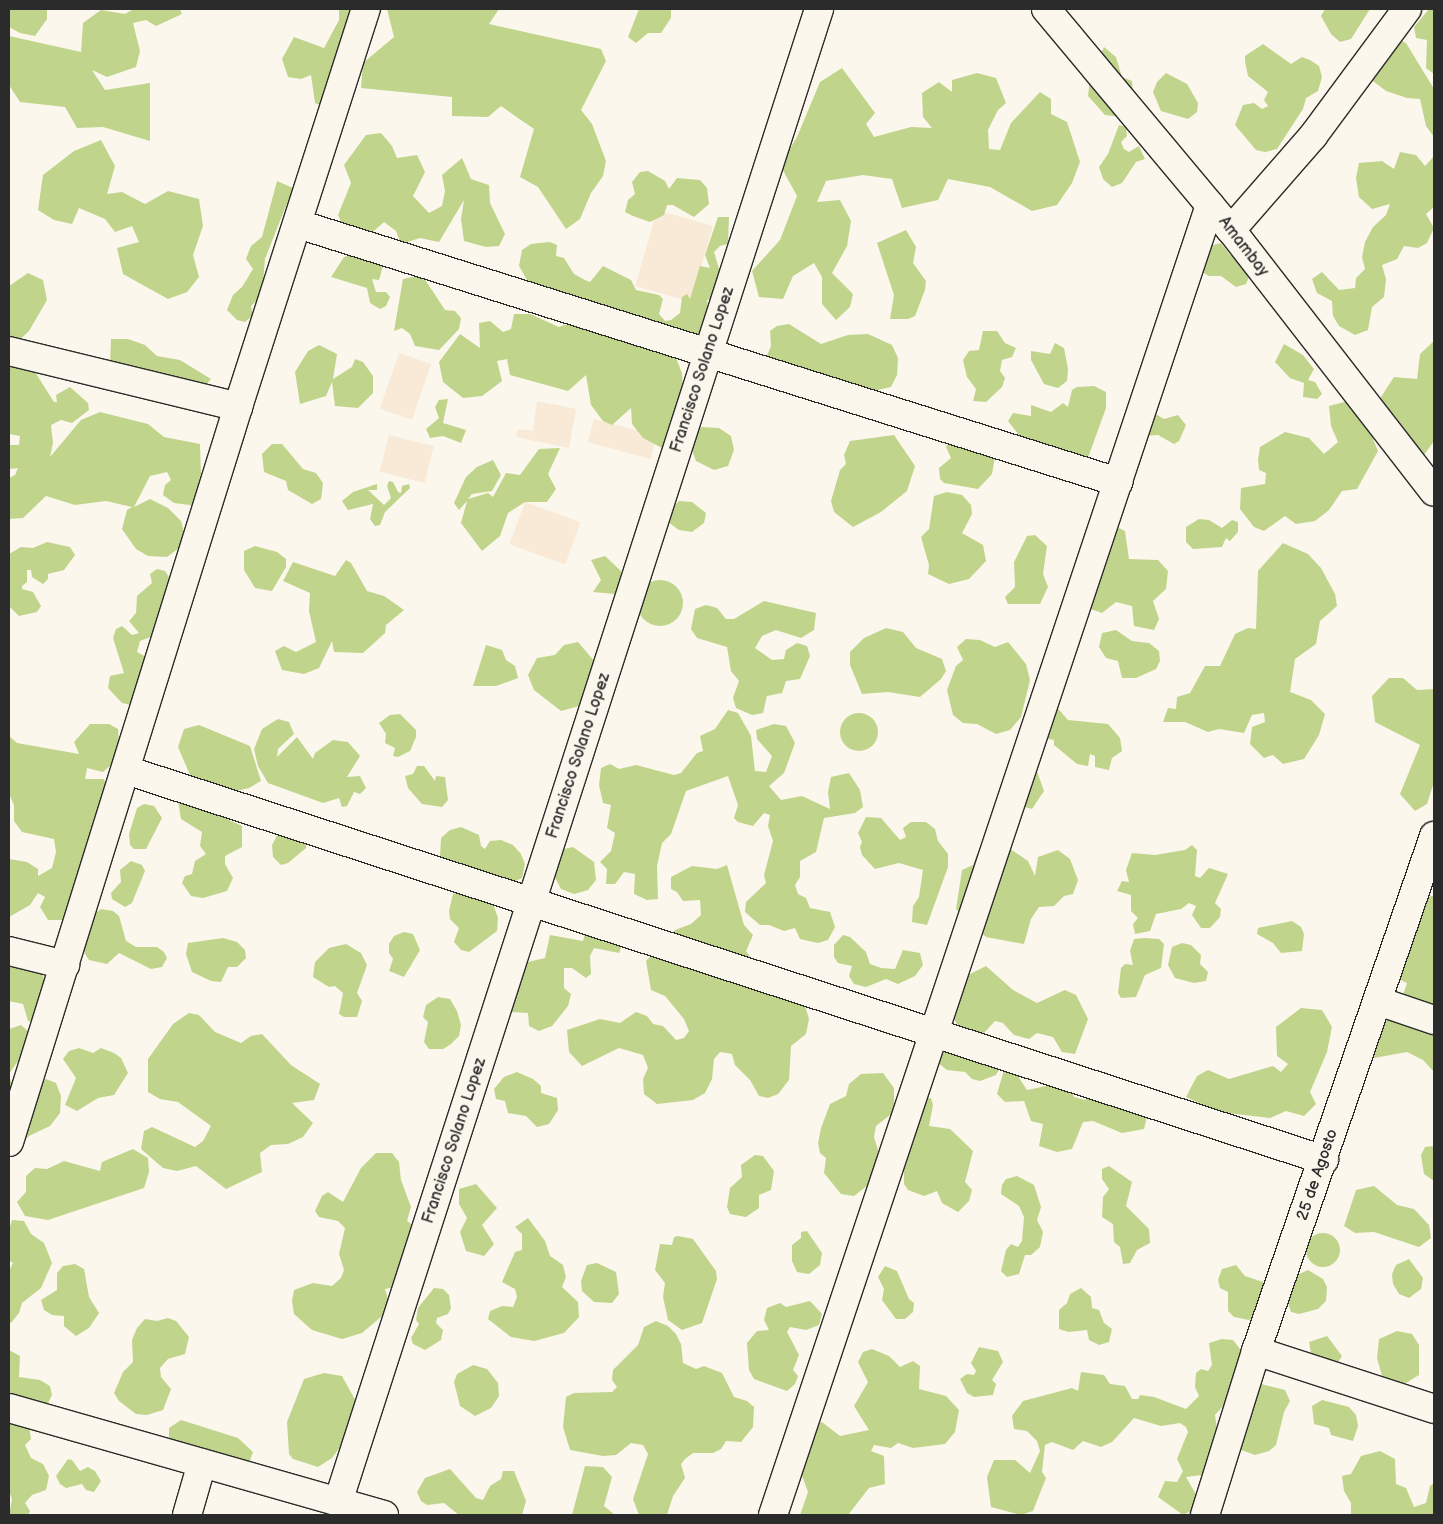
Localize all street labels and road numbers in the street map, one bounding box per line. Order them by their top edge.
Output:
street label: Amambay [1214,213,1272,281]
street label: Francisco Solano Lopez [667,285,739,455]
street label: Francisco Solano Lopez [543,671,615,841]
street label: Francisco Solano Lopez [419,1056,491,1226]
street label: 25 de Agosto [1293,1127,1343,1223]

